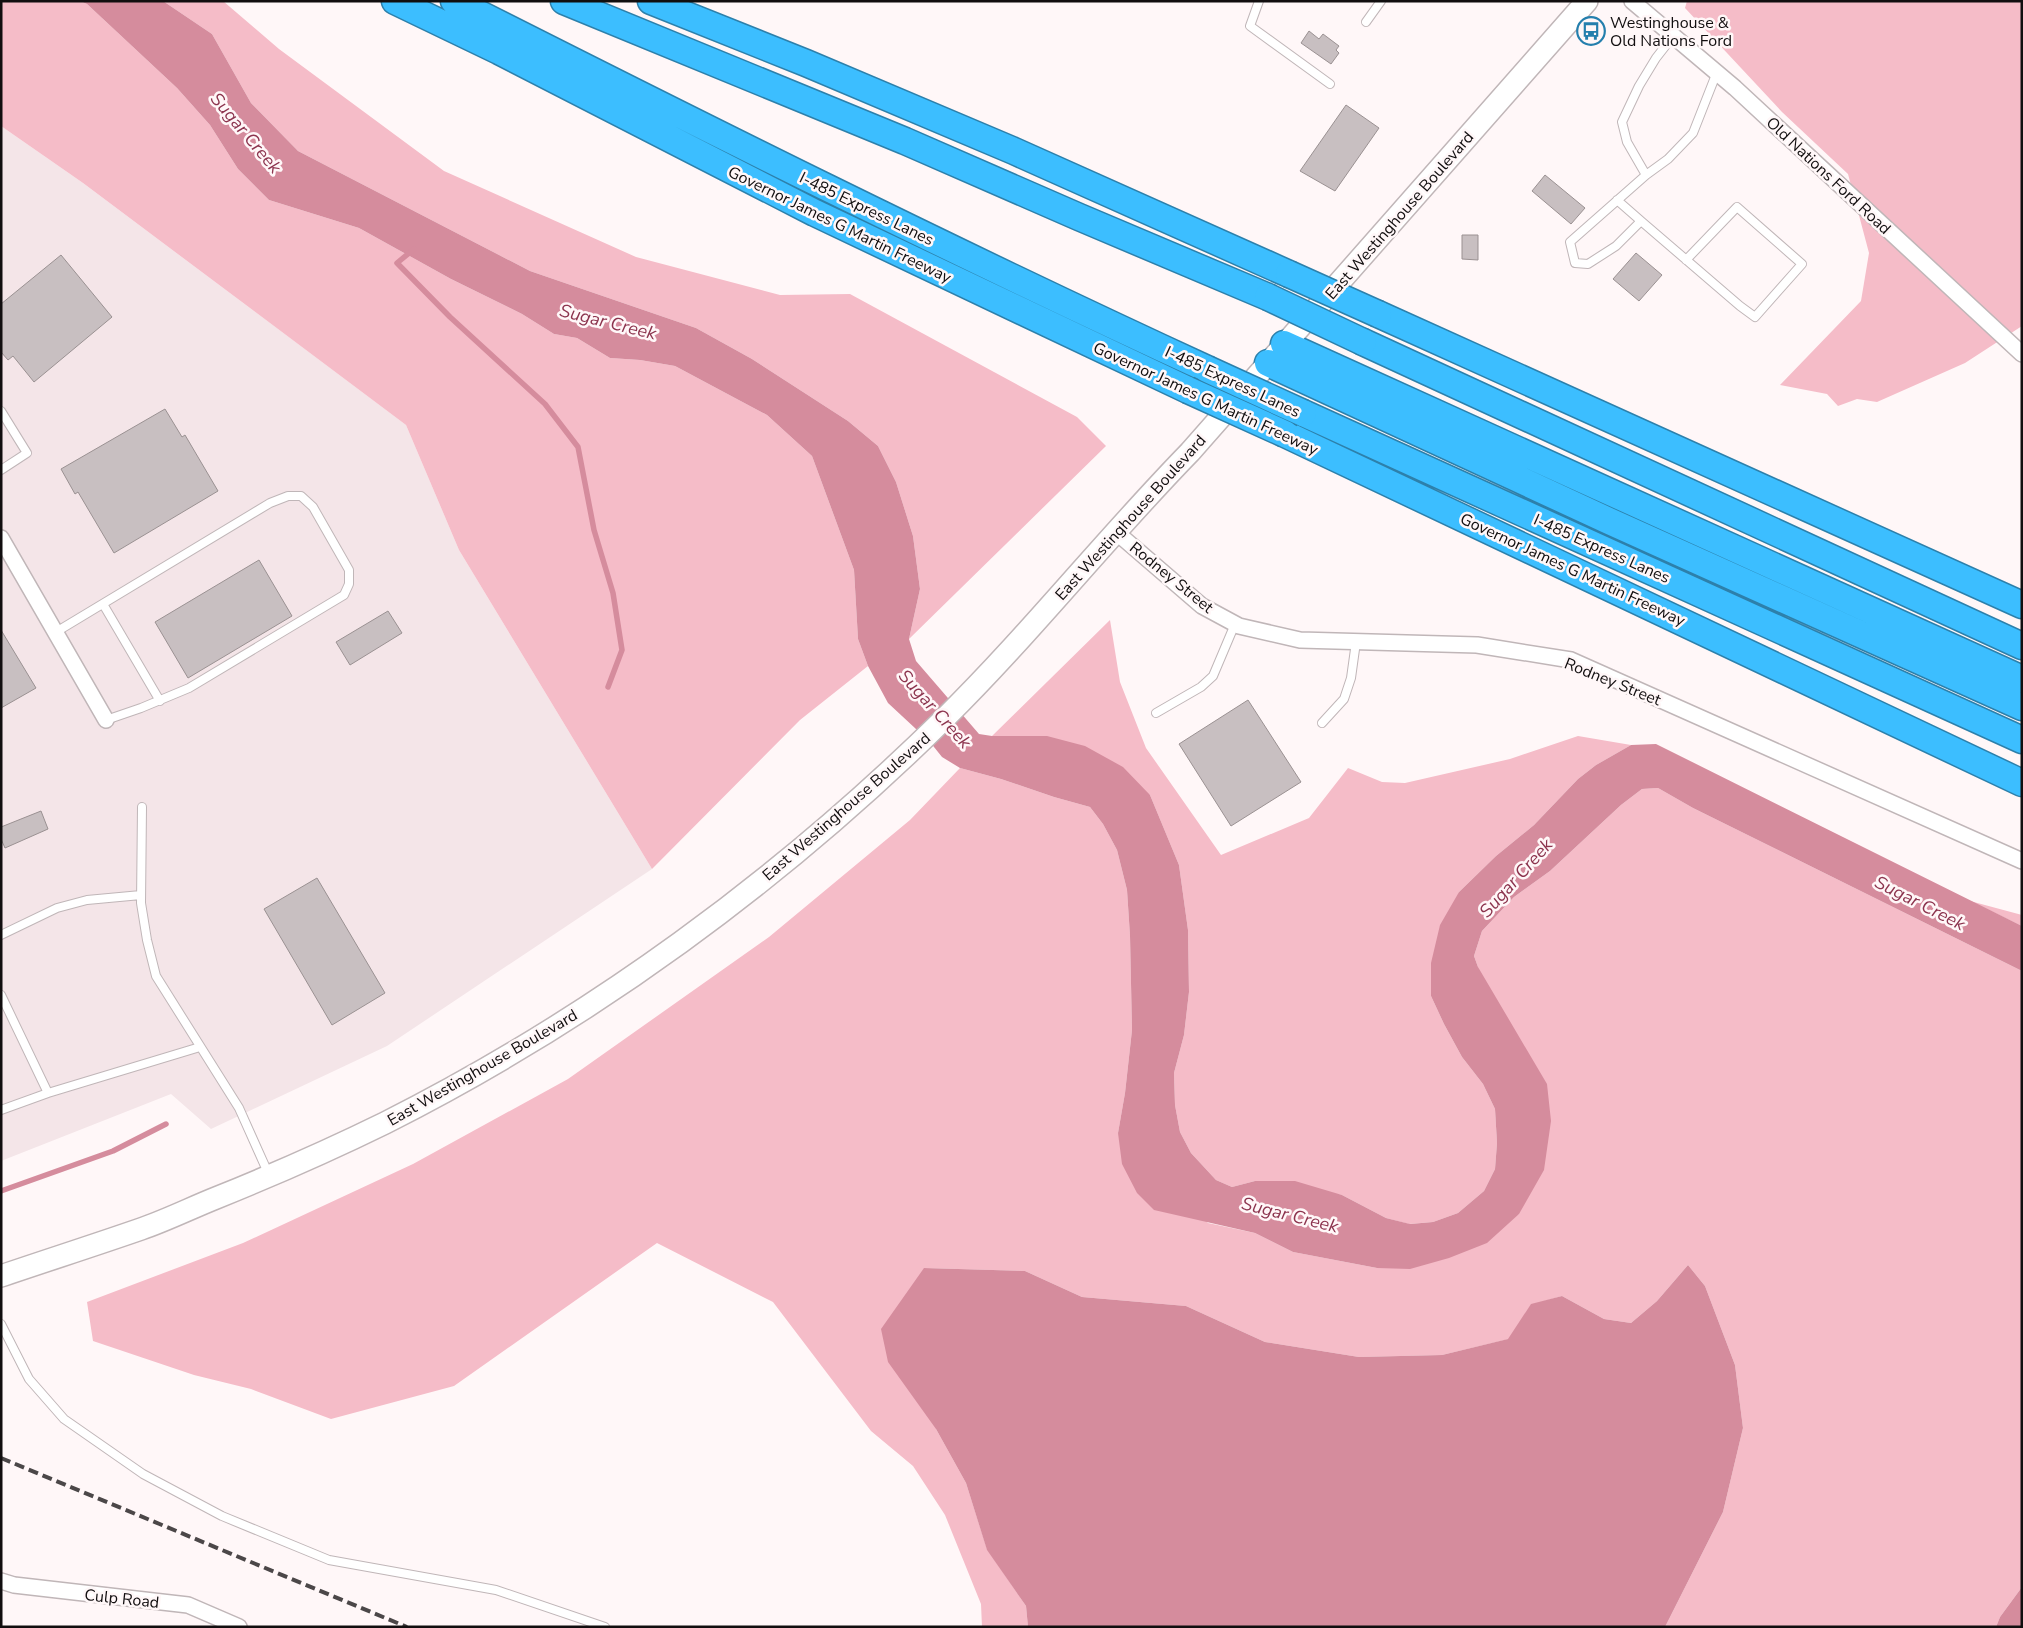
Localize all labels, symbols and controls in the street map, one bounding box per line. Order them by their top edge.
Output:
place label: Westinghouse & Old Nations Ford [1610,12,1732,52]
bus stop icon: Westinghouse & Old Nations Ford [1576,16,1606,46]
water label: Sugar Creek [205,87,288,179]
street label: Old Nations Ford Road [1761,112,1896,240]
street label: East Westinghouse Boulevard [1321,127,1479,304]
street label: Governor James G Martin Freeway [724,161,956,289]
street label: I-485 Express Lanes [796,167,937,251]
water label: Sugar Creek [557,298,660,346]
street label: Governor James G Martin Freeway [1090,337,1322,461]
street label: I-485 Express Lanes [1161,341,1304,423]
street label: East Westinghouse Boulevard [1050,430,1211,605]
street label: Governor James G Martin Freeway [1457,508,1689,632]
street label: I-485 Express Lanes [1530,509,1673,589]
street label: Rodney Street [1125,537,1218,619]
street label: Rodney Street [1561,653,1665,711]
water label: Sugar Creek [893,664,978,755]
street label: East Westinghouse Boulevard [758,728,935,886]
water label: Sugar Creek [1474,832,1559,923]
water label: Sugar Creek [1870,870,1970,937]
street label: East Westinghouse Boulevard [383,1004,582,1131]
water label: Sugar Creek [1239,1191,1342,1239]
street label: Culp Road [83,1584,160,1614]

